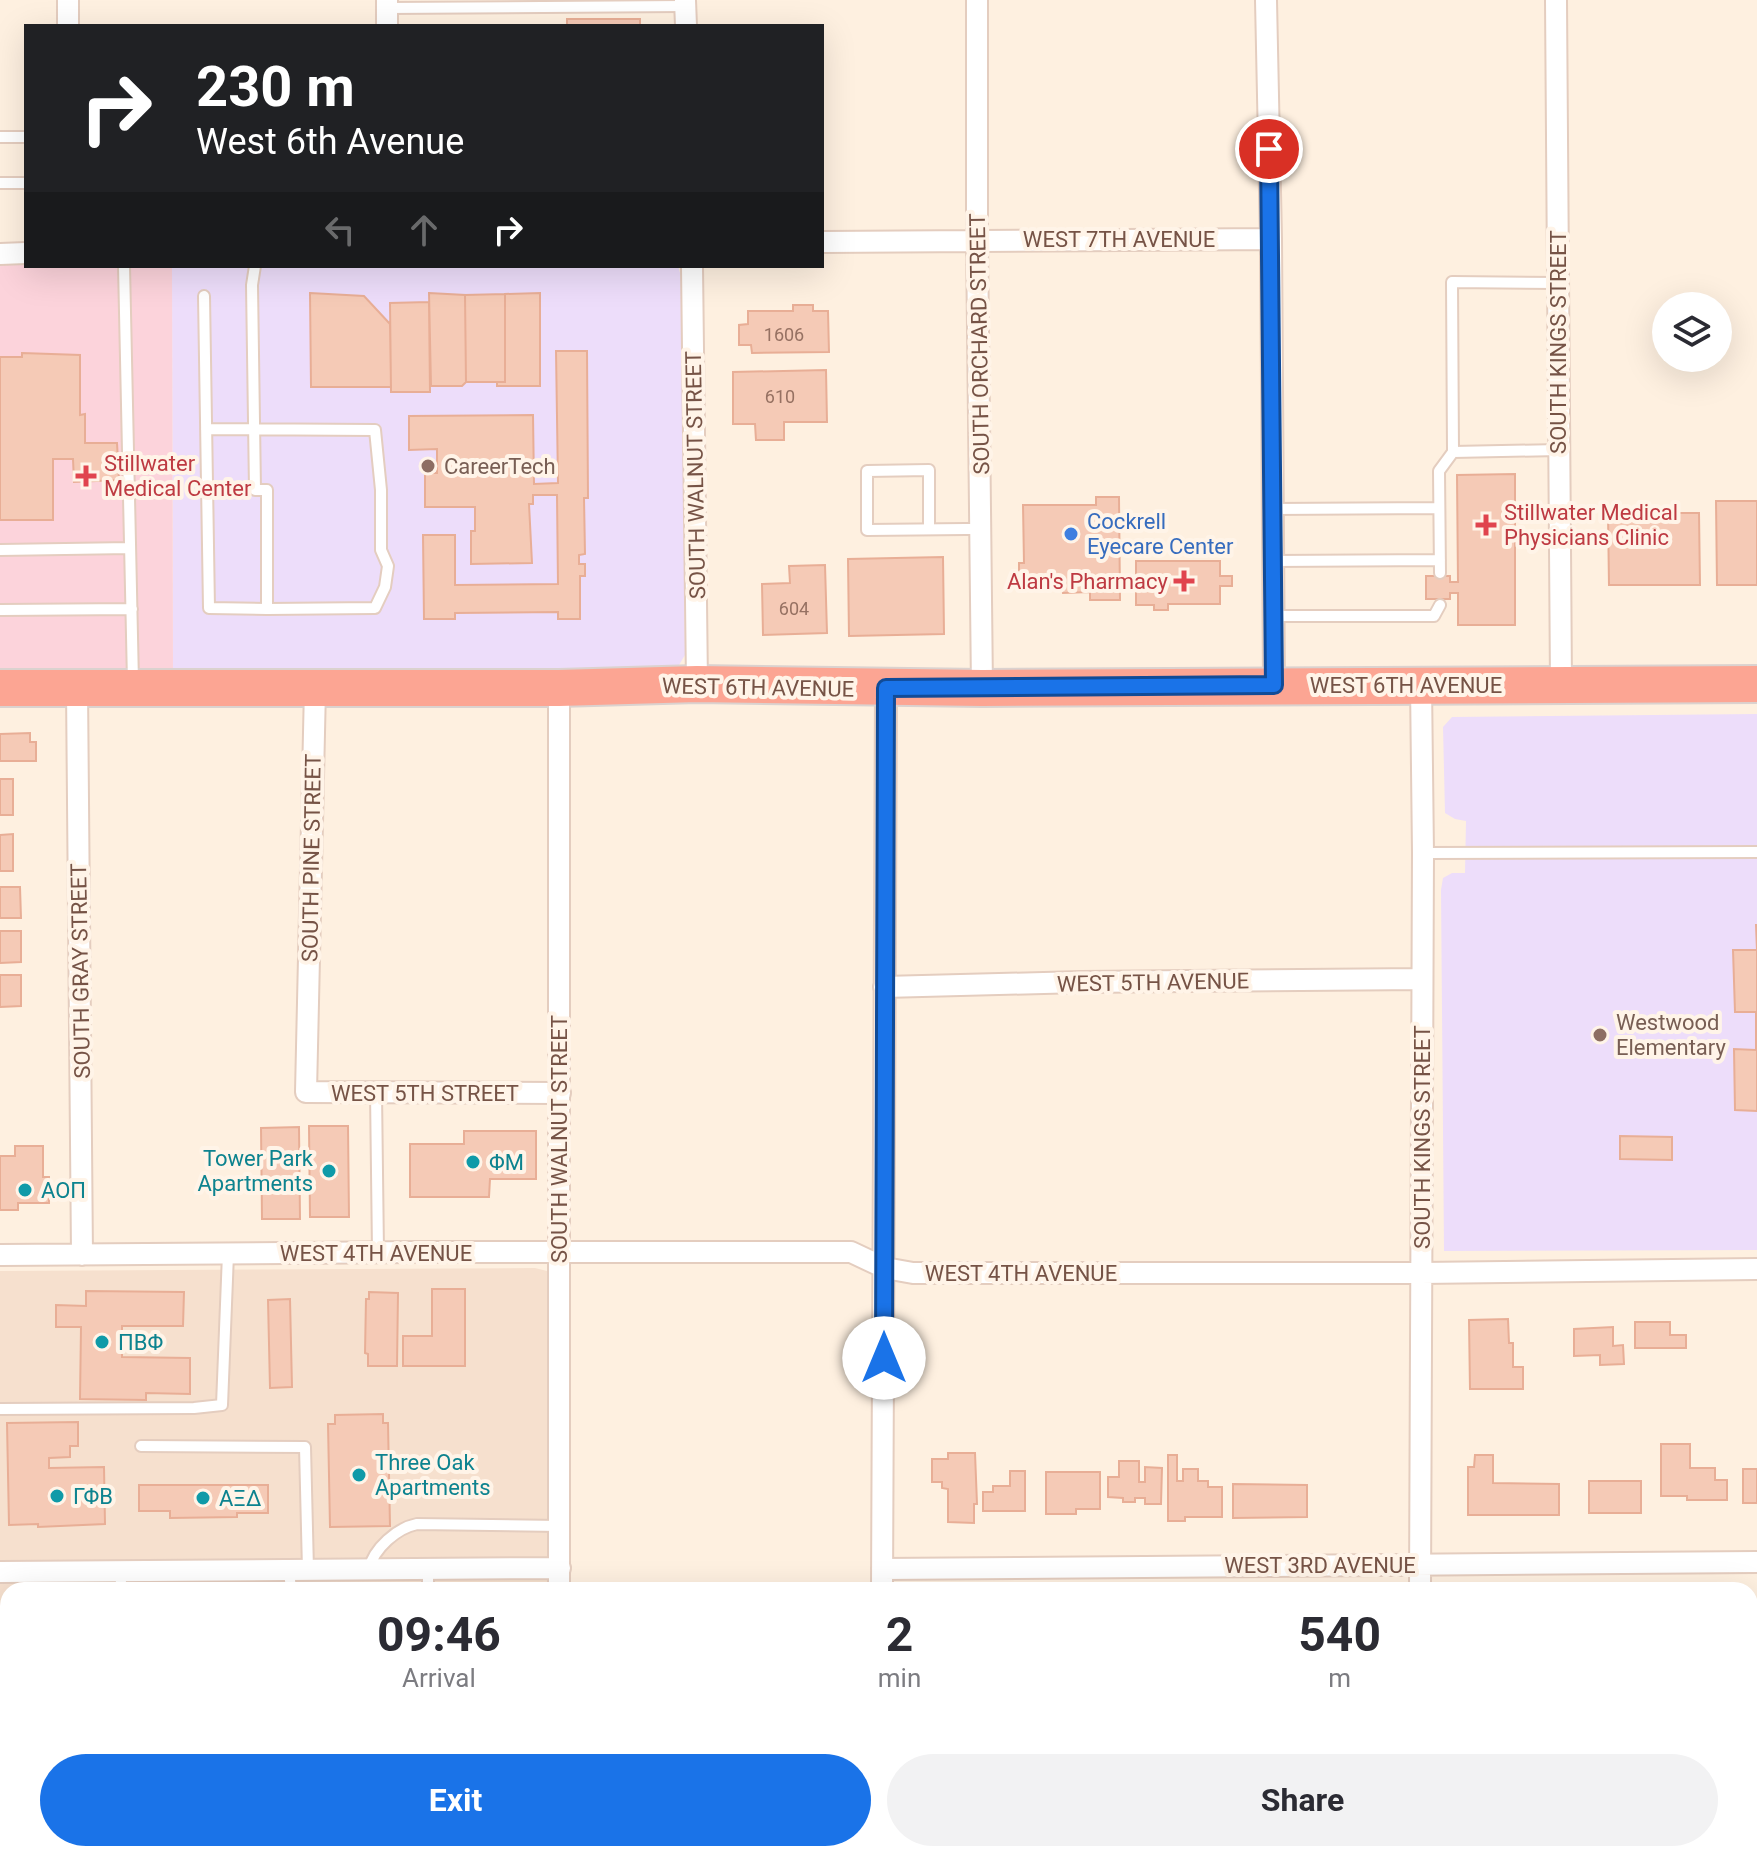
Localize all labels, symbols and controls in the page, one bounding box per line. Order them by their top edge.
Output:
text: 230 m [196,54,355,120]
icon: right [64,56,168,160]
pin [1235,115,1303,183]
text: West 6th Avenue [196,121,464,163]
icon: arrive [1247,127,1291,171]
icon: left [318,208,362,252]
icon: ahead [402,208,446,252]
icon: right [486,208,530,252]
street label: SOUTH ORCHARD STREET [965,213,994,475]
street label: WEST 7TH AVENUE [1023,227,1215,252]
street label: SOUTH KINGS STREET [1546,230,1571,454]
map controls [1652,292,1732,372]
button: layers [1652,292,1732,372]
house number: 1606 [764,324,804,345]
street label: SOUTH WALNUT STREET [681,351,710,599]
house number: 610 [765,386,795,407]
place label: Stillwater Medical Center [104,451,252,501]
place label: CareerTech [444,454,556,479]
marker: CareerTech [419,457,437,475]
marker: Stillwater Medical Center [75,465,97,487]
place label: Stillwater Medical Physicians Clinic [1504,500,1678,550]
place label: Cockrell Eyecare Center [1087,509,1234,559]
marker: Stillwater Medical Physicians Clinic [1475,514,1497,536]
marker: Cockrell Eyecare Center [1062,525,1080,543]
place label: Alan's Pharmacy [1007,569,1169,594]
marker: Alan's Pharmacy [1175,572,1193,590]
house number: 604 [779,598,809,619]
street label: WEST 6TH AVENUE [662,673,854,702]
street label: WEST 6TH AVENUE [1310,673,1502,698]
street label: SOUTH PINE STREET [297,754,326,962]
street label: SOUTH GRAY STREET [66,863,95,1079]
street label: WEST 5TH AVENUE [1057,968,1249,997]
place label: Westwood Elementary [1616,1010,1726,1060]
street label: SOUTH WALNUT STREET [547,1015,572,1263]
street label: SOUTH KINGS STREET [1410,1025,1435,1249]
marker: Westwood Elementary [1591,1026,1609,1044]
street label: WEST 5TH STREET [331,1081,519,1106]
place label: Tower Park Apartments [197,1146,314,1196]
place label: ΦΜ [489,1150,524,1175]
marker: ΦΜ [464,1153,482,1171]
marker: Tower Park Apartments [320,1162,338,1180]
place label: AOΠ [41,1178,86,1203]
marker: AOΠ [16,1181,34,1199]
street label: WEST 4TH AVENUE [280,1241,472,1266]
street label: WEST 4TH AVENUE [925,1261,1117,1286]
position arrow [842,1316,926,1400]
place label: ΠΒΦ [118,1330,163,1355]
marker: ΠΒΦ [93,1333,111,1351]
place label: Three Oak Apartments [375,1450,491,1500]
marker: Three Oak Apartments [350,1466,368,1484]
place label: ΓΦΒ [73,1484,113,1509]
place label: ΑΞΔ [219,1486,261,1511]
marker: ΓΦΒ [48,1487,66,1505]
marker: ΑΞΔ [194,1489,212,1507]
street label: WEST 3RD AVENUE [1224,1553,1416,1578]
text: 09:46 [377,1606,501,1663]
text: 2 [886,1606,913,1663]
text: 540 [1298,1606,1381,1663]
text: Arrival [402,1663,476,1693]
text: min [878,1663,921,1693]
text: m [1328,1663,1351,1693]
button: Exit [40,1754,871,1846]
button: Share [887,1754,1718,1846]

